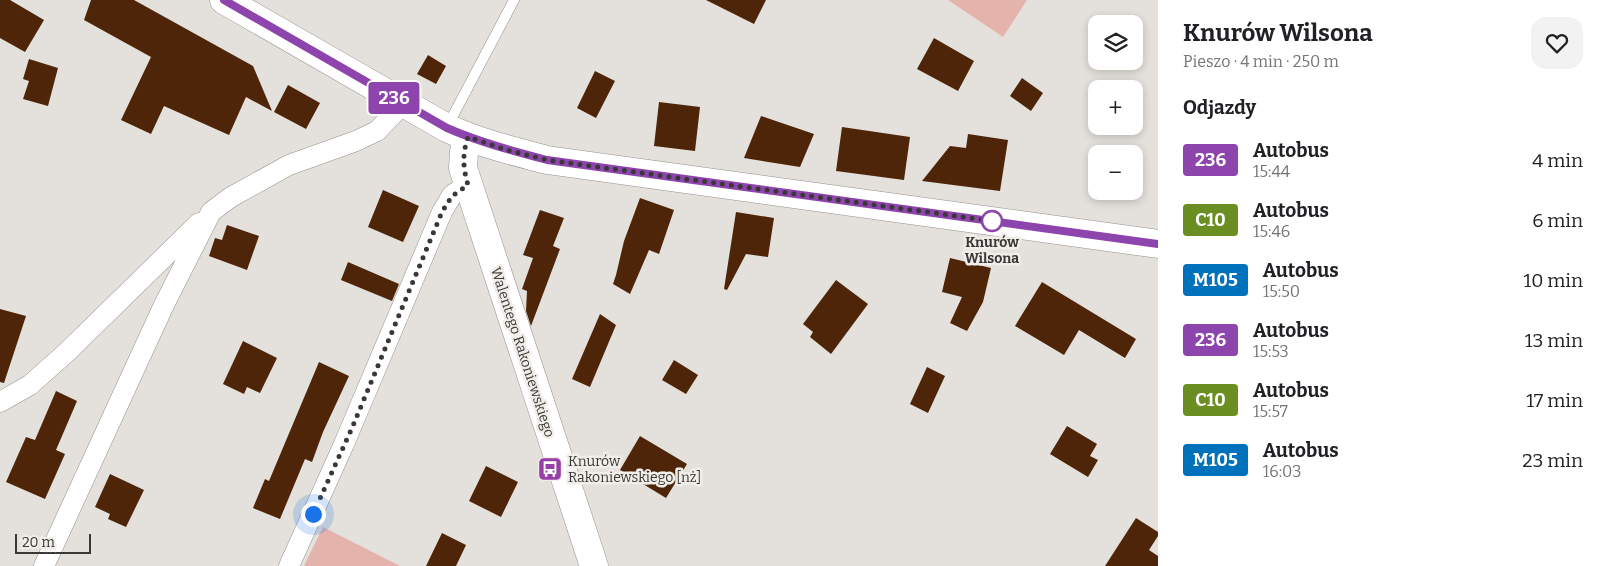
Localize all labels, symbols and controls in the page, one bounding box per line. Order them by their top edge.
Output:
map controls [1088,15,1143,200]
button: layers [1088,15,1143,70]
button: heart [1531,17,1583,69]
text: Knurów Wilsona [1183,19,1373,47]
text: Pieszo · 4 min · 250 m [1183,52,1339,71]
button: + [1088,80,1143,135]
line badge: 236 [365,82,423,114]
text: 236 [378,87,410,109]
text: Odjazdy [1183,96,1256,119]
text: Autobus [1253,139,1329,162]
button: − [1088,145,1143,200]
text: 236 [1195,149,1226,171]
text: 4 min [1532,149,1583,172]
text: 15:44 [1253,162,1290,181]
text: Autobus [1253,199,1329,222]
text: C10 [1195,209,1226,231]
text: 6 min [1532,209,1583,232]
marker: Knurów Wilsona [981,210,1003,232]
text: 15:46 [1253,222,1290,241]
place label: Knurów Wilsona [965,234,1019,267]
text: Autobus [1263,259,1339,282]
street label: Walentego Rakoniewskiego [487,265,558,439]
text: M105 [1193,269,1238,291]
text: 10 min [1523,269,1583,292]
text: 15:50 [1263,282,1300,301]
text: Autobus [1253,319,1329,342]
text: 236 [1195,329,1226,351]
text: 13 min [1525,329,1583,352]
text: 15:53 [1253,342,1289,361]
text: Autobus [1253,379,1329,402]
text: C10 [1195,389,1226,411]
text: 17 min [1526,389,1583,412]
text: 15:57 [1253,402,1288,421]
text: Autobus [1263,439,1339,462]
text: M105 [1193,449,1238,471]
text: 23 min [1522,449,1583,472]
place label: Knurów Rakoniewskiego [nż] [568,453,701,486]
bus stop icon: Knurów Rakoniewskiego [nż] [537,456,563,482]
text: 16:03 [1263,462,1301,481]
your location [301,502,326,527]
scale bar [15,531,91,554]
text: 20 m [22,534,55,551]

